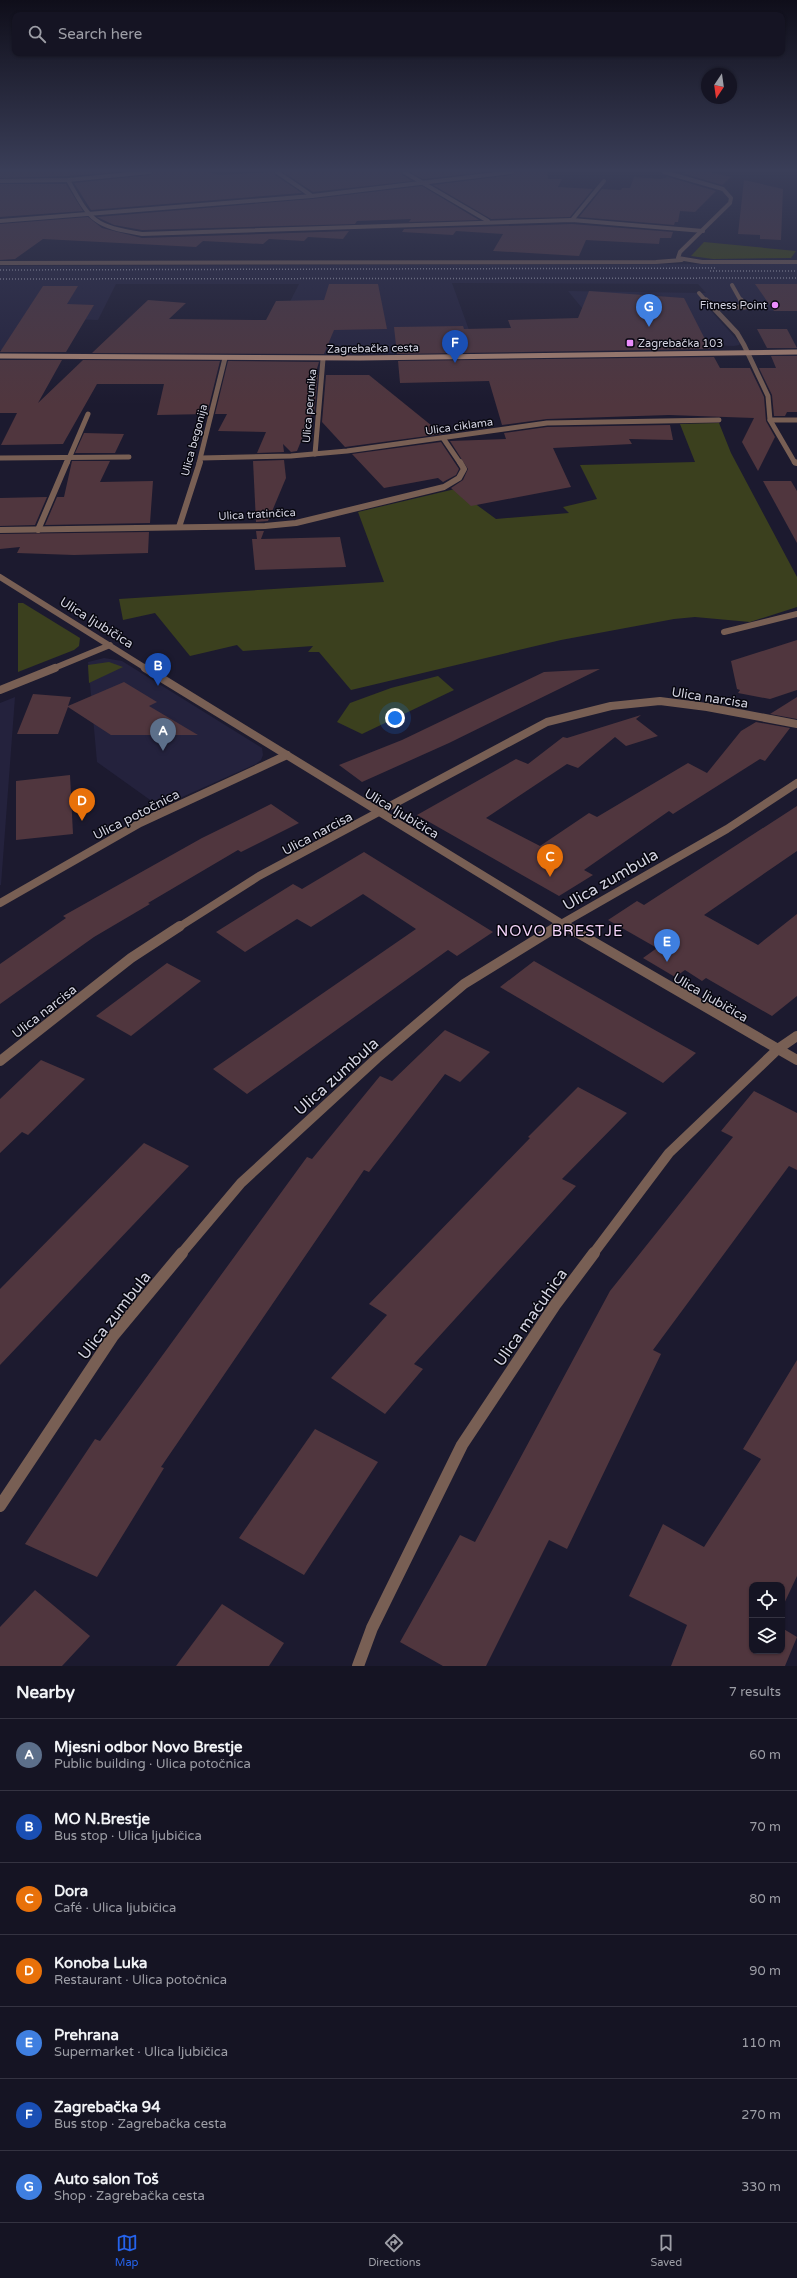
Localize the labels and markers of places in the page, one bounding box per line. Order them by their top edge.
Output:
pin: G [636,294,662,327]
place label: Fitness Point [700,299,767,312]
marker: Fitness Point [770,300,780,310]
pin: F [442,330,468,363]
place label: Zagrebačka 103 [638,337,723,350]
marker: Zagrebačka 103 [625,338,635,348]
pin: B [145,653,171,686]
pin: A [150,718,176,751]
pin: D [69,788,95,821]
pin: C [537,844,563,877]
pin: E [654,929,680,962]

